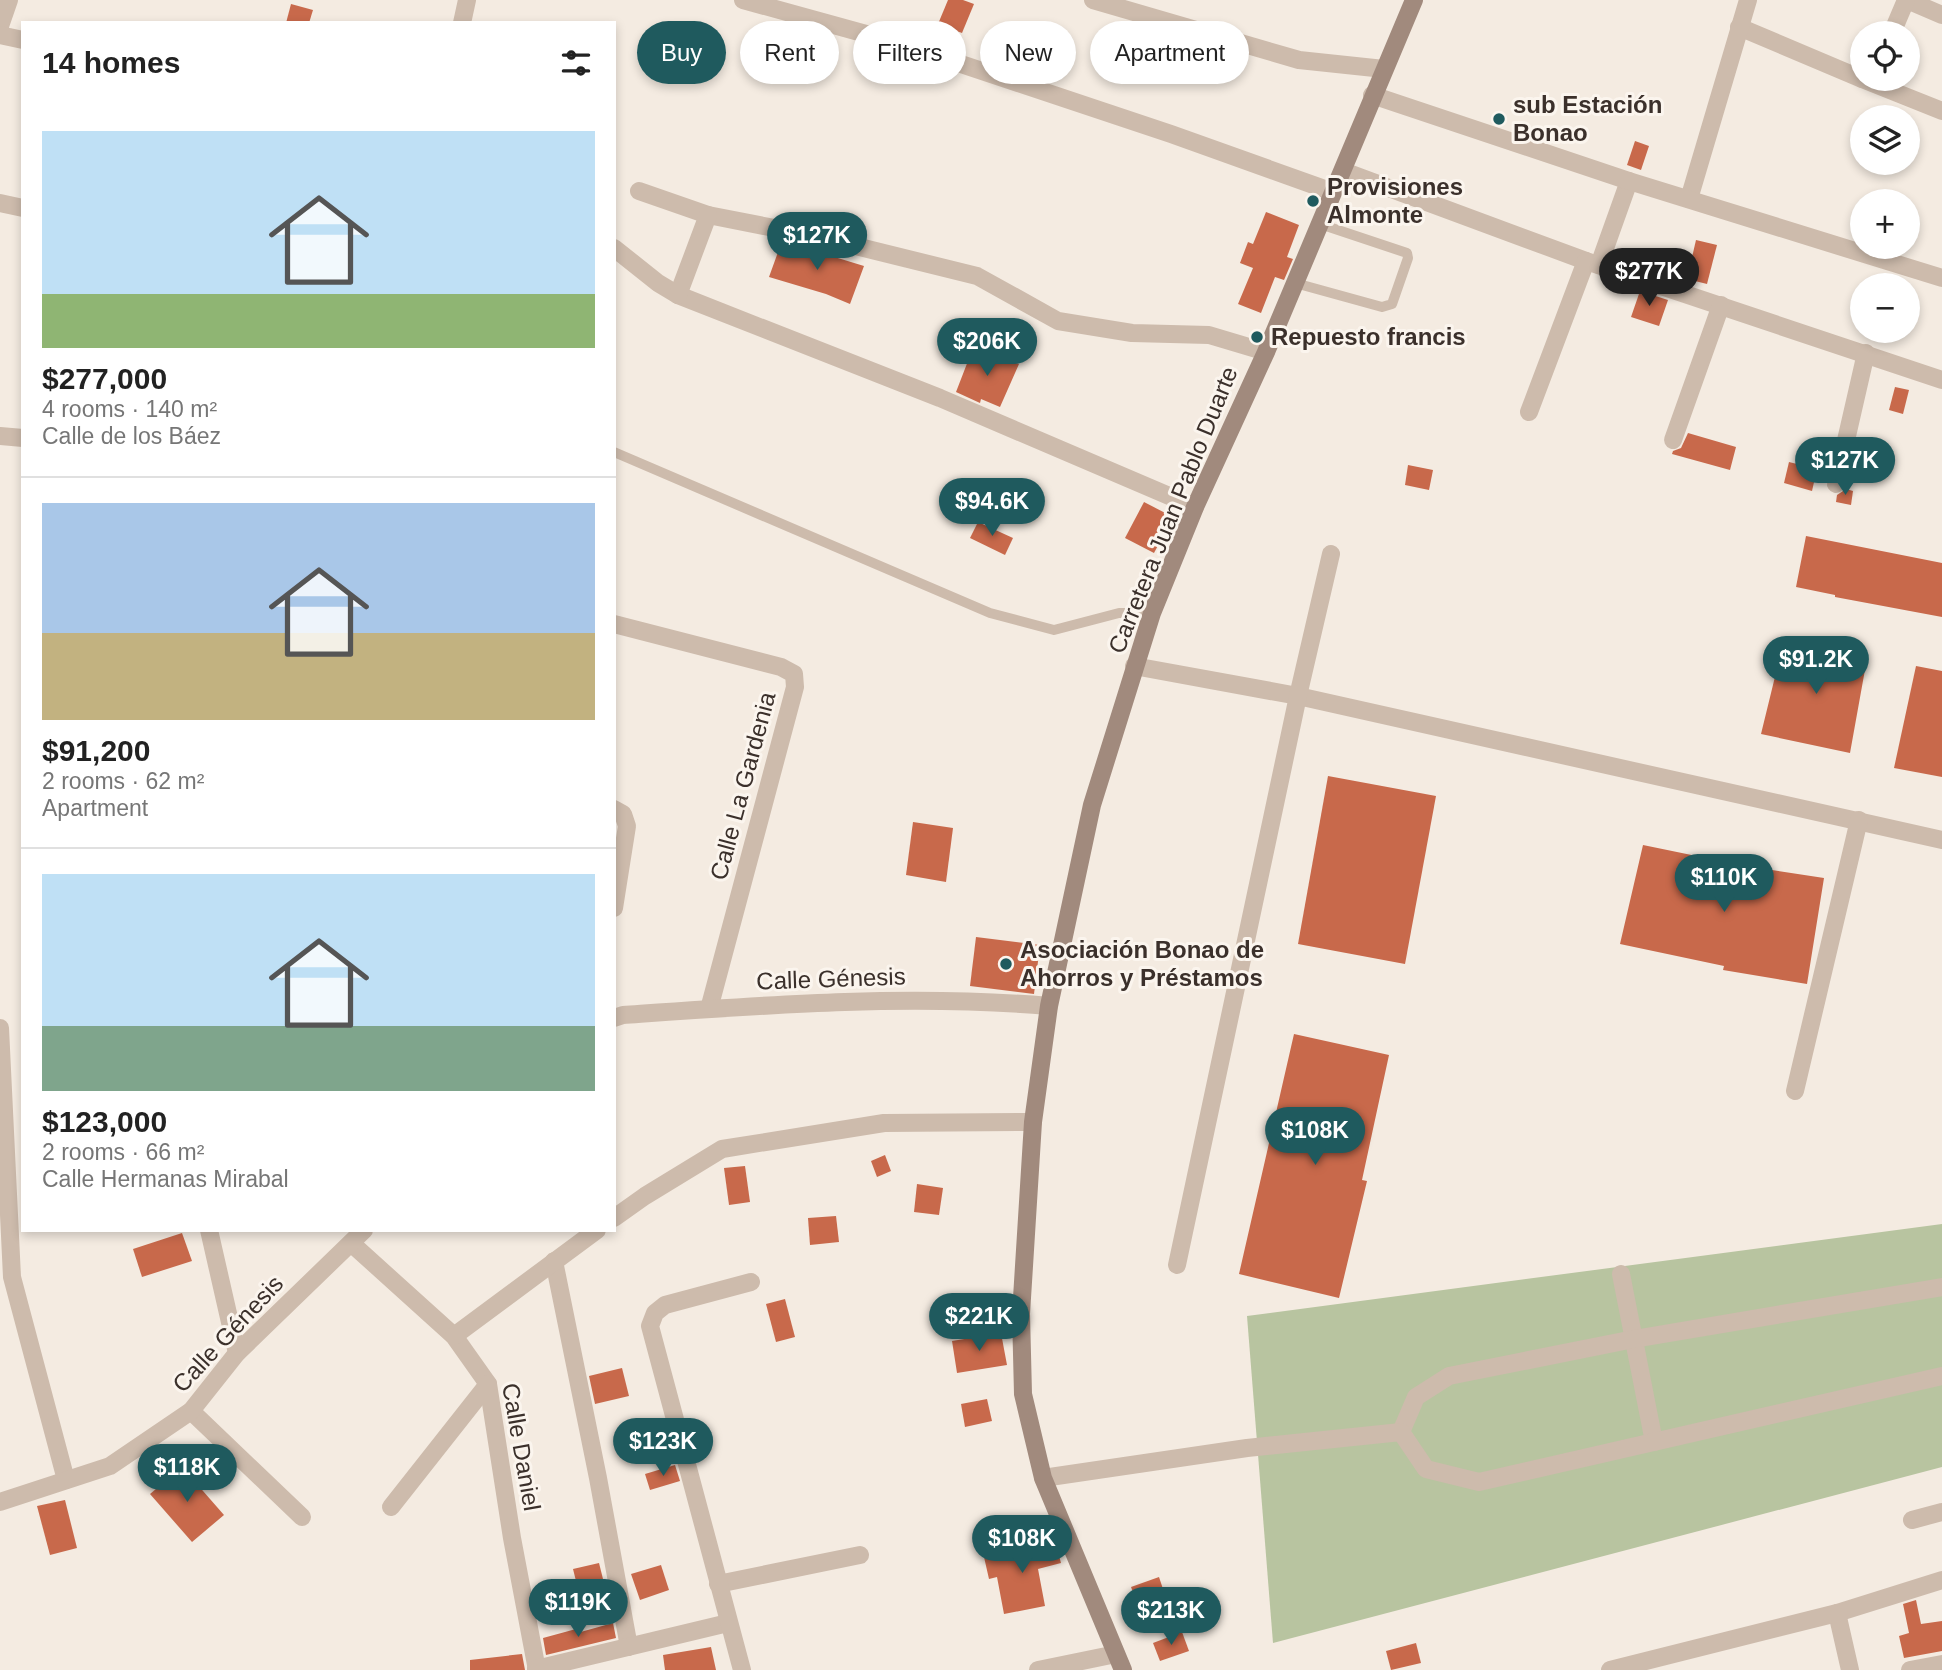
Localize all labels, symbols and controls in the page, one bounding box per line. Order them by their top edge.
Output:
chip: Buy [637,21,726,84]
chip: Rent [740,21,839,84]
chip: Filters [853,21,966,84]
chip: New [980,21,1076,84]
chip: Apartment [1090,21,1249,84]
map controls [1850,21,1920,343]
button: locate [1850,21,1920,91]
icon: filters [557,44,595,82]
text: 14 homes [42,46,180,79]
place label: sub Estación Bonao [1513,91,1662,146]
button: layers [1850,105,1920,175]
marker: sub Estación Bonao [1491,111,1507,127]
place label: Provisiones Almonte [1327,173,1463,228]
icon: home [256,177,382,303]
button: + [1850,189,1920,259]
marker: Provisiones Almonte [1305,193,1321,209]
pin: $127K [768,212,866,272]
text: $127K [783,222,851,248]
pin: $277K [1600,248,1698,308]
text: $277K [1615,258,1683,284]
button: − [1850,273,1920,343]
pin: $206K [938,318,1036,378]
place label: Repuesto francis [1271,323,1466,350]
text: $206K [953,328,1021,354]
marker: Repuesto francis [1249,329,1265,345]
text: $277,000 [42,362,167,395]
street label: Carretera Juan Pablo Duarte [1103,363,1243,657]
text: 4 rooms · 140 m² [42,396,217,422]
text: Calle de los Báez [42,423,221,449]
pin: $127K [1796,438,1894,497]
text: $127K [1811,447,1879,473]
pin: $94.6K [935,478,1049,538]
text: $94.6K [955,488,1029,514]
icon: home [256,549,382,675]
pin: $91.2K [1759,636,1873,696]
text: $91.2K [1779,646,1853,672]
street label: Calle La Gardenia [704,688,781,883]
text: $91,200 [42,734,150,767]
text: 2 rooms · 62 m² [42,768,204,794]
text: Apartment [42,795,148,821]
pin: $110K [1675,855,1773,914]
text: $110K [1691,864,1757,890]
icon: home [256,920,382,1046]
place label: Asociación Bonao de Ahorros y Préstamos [1020,936,1264,991]
marker: Asociación Bonao de Ahorros y Préstamos [998,956,1014,972]
street label: Calle Génesis [756,962,906,995]
text: $123,000 [42,1105,167,1138]
pin: $108K [1266,1108,1364,1167]
text: $108K [1281,1117,1349,1143]
text: 2 rooms · 66 m² [42,1139,204,1165]
text: Calle Hermanas Mirabal [42,1166,289,1192]
street label: Calle Génesis [167,1270,288,1398]
pin: $221K [930,1294,1028,1353]
text: $221K [945,1303,1013,1329]
street label: Calle Daniel [497,1381,546,1513]
pin: $123K [614,1418,712,1478]
text: $123K [629,1428,697,1454]
pin: $118K [138,1444,236,1504]
text: $118K [154,1454,220,1480]
pin: $108K [973,1516,1071,1575]
text: $108K [988,1525,1056,1551]
pin: $119K [529,1580,627,1639]
pin: $213K [1122,1588,1220,1647]
text: $119K [545,1589,611,1615]
text: $213K [1137,1597,1205,1623]

